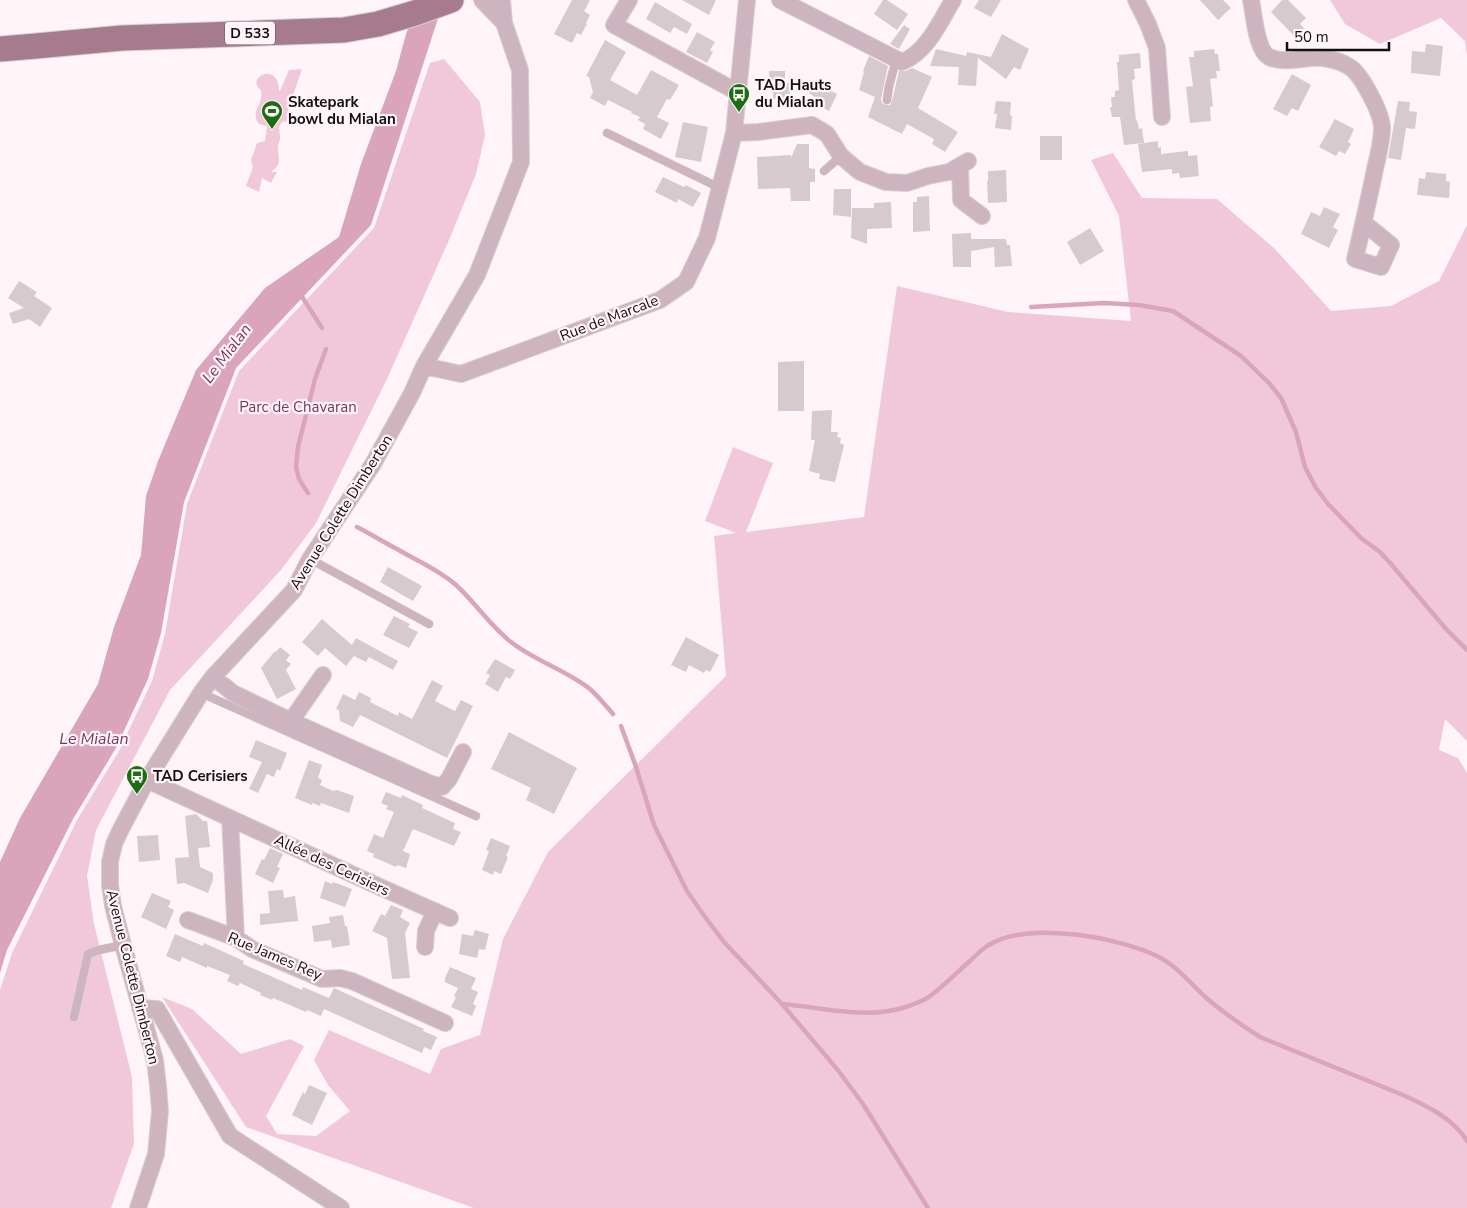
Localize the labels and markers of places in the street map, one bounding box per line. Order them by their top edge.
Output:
place label: TAD Hauts du Mialan [755,75,831,112]
bus stop icon: TAD Hauts du Mialan [727,82,751,113]
place label: Skatepark bowl du Mialan [288,92,396,129]
sports icon: Skatepark bowl du Mialan [260,99,284,130]
bus stop icon: TAD Cerisiers [125,764,149,795]
place label: TAD Cerisiers [153,766,248,786]

